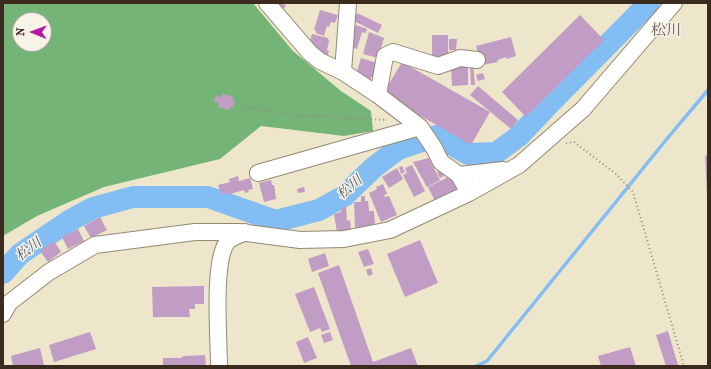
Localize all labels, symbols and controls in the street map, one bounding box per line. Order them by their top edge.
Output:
north arrow [12,12,52,52]
district label: 松川 [651,22,681,40]
text: N [14,28,27,36]
water label: 松川 [334,173,366,203]
water label: 松川 [13,235,45,265]

